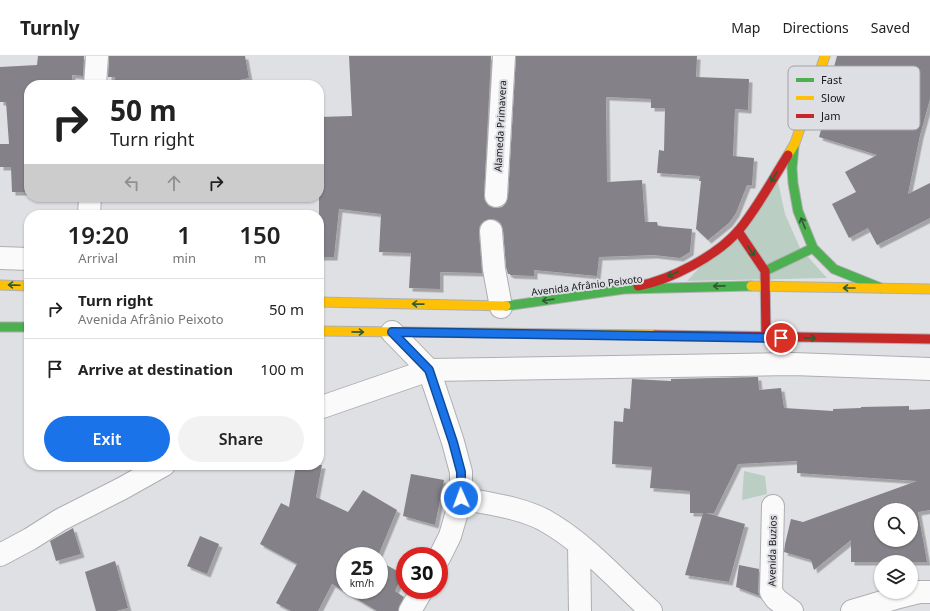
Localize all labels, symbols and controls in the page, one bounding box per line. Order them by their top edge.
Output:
text: Turnly [20,15,80,41]
text: Map [731,18,760,37]
text: Directions [782,18,849,37]
text: Saved [871,18,910,37]
legend [788,66,920,130]
text: Fast [821,72,842,87]
street label: Alameda Primavera [491,80,509,172]
text: Slow [821,90,845,105]
text: 50 m [110,91,177,129]
icon: right [44,96,96,148]
text: Jam [820,108,840,123]
text: Turn right [110,127,194,151]
one-way arrow [770,171,778,183]
icon: left [121,172,143,194]
icon: ahead [163,172,185,194]
icon: right [205,172,227,194]
text: 19:20 [67,218,129,251]
text: 1 [177,218,191,251]
text: 150 [239,218,281,251]
one-way arrow [798,218,806,230]
one-way arrow [747,245,755,256]
text: Arrival [78,249,118,267]
text: min [172,249,196,267]
text: m [254,249,266,267]
street label: Avenida Afrânio Peixoto [531,271,643,299]
one-way arrow [667,271,679,278]
one-way arrow [8,281,21,289]
one-way arrow [713,282,726,290]
one-way arrow [843,284,856,292]
text: Turn right [78,290,153,310]
one-way arrow [542,296,555,304]
icon: right [44,298,66,320]
text: 50 m [269,299,304,319]
one-way arrow [412,301,425,308]
text: Avenida Afrânio Peixoto [78,310,224,328]
pin [764,321,798,355]
icon: arrive [770,327,792,349]
one-way arrow [351,328,364,335]
one-way arrow [803,334,816,342]
icon: arrive [44,358,66,380]
text: Arrive at destination [78,359,233,379]
text: 100 m [260,359,304,379]
button: Exit [44,416,170,462]
button: Share [178,416,304,462]
position arrow [440,477,482,519]
map controls [874,503,918,599]
button: search [874,503,918,547]
street label: Avenida Buzios [764,515,780,587]
speed limit sign: 30 [396,547,448,599]
text: 25 [351,554,373,581]
button: layers [874,555,918,599]
text: km/h [350,576,374,590]

